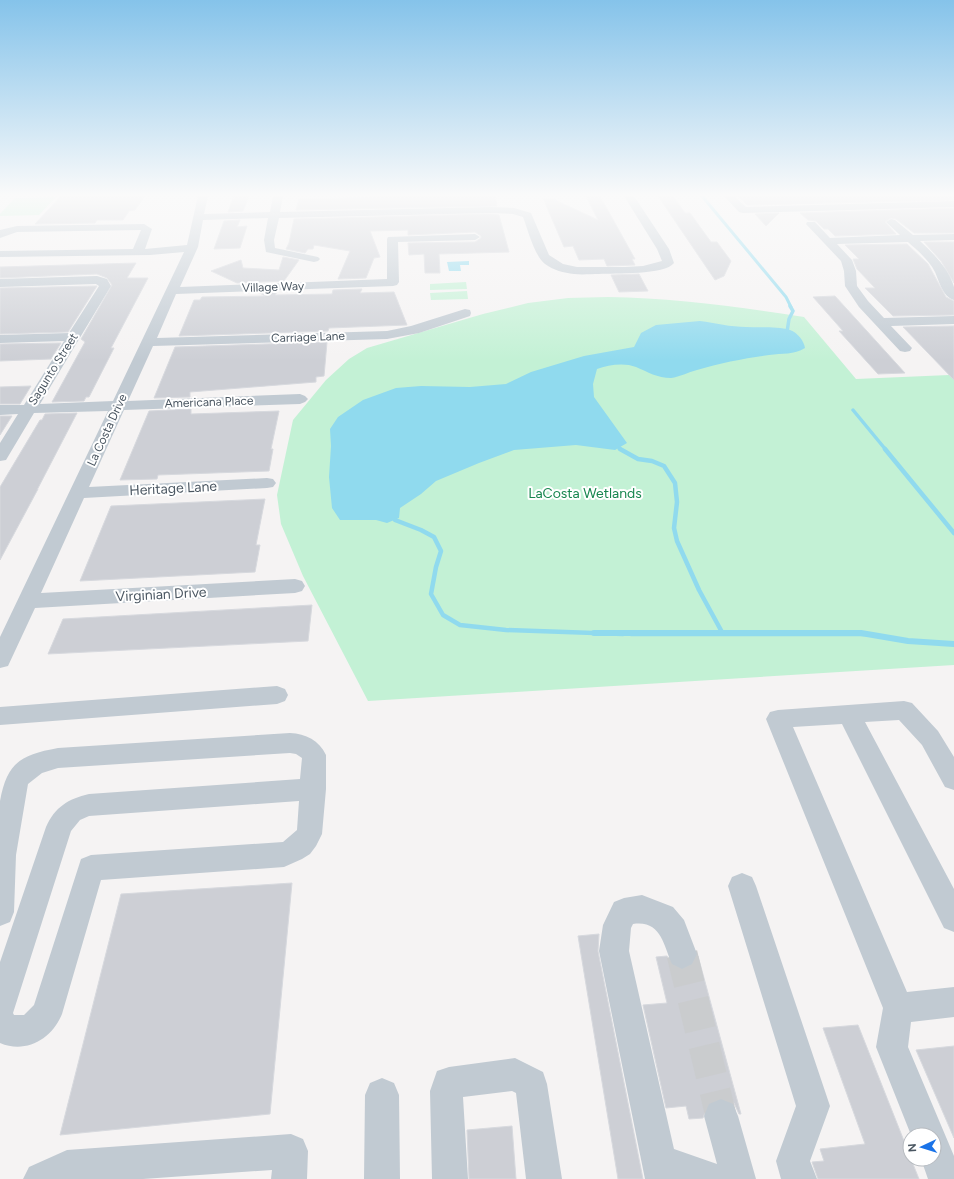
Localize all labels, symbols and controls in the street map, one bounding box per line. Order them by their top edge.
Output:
street label: Village Way [242,279,305,295]
street label: Carriage Lane [271,329,346,345]
street label: Sagunto Street [25,330,81,407]
street label: La Costa Drive [84,391,130,468]
street label: Americana Place [164,393,254,411]
street label: Heritage Lane [129,478,218,499]
park label: LaCosta Wetlands [528,485,642,502]
street label: Virginian Drive [115,584,207,605]
north arrow [902,1127,942,1167]
text: N [906,1143,919,1152]

